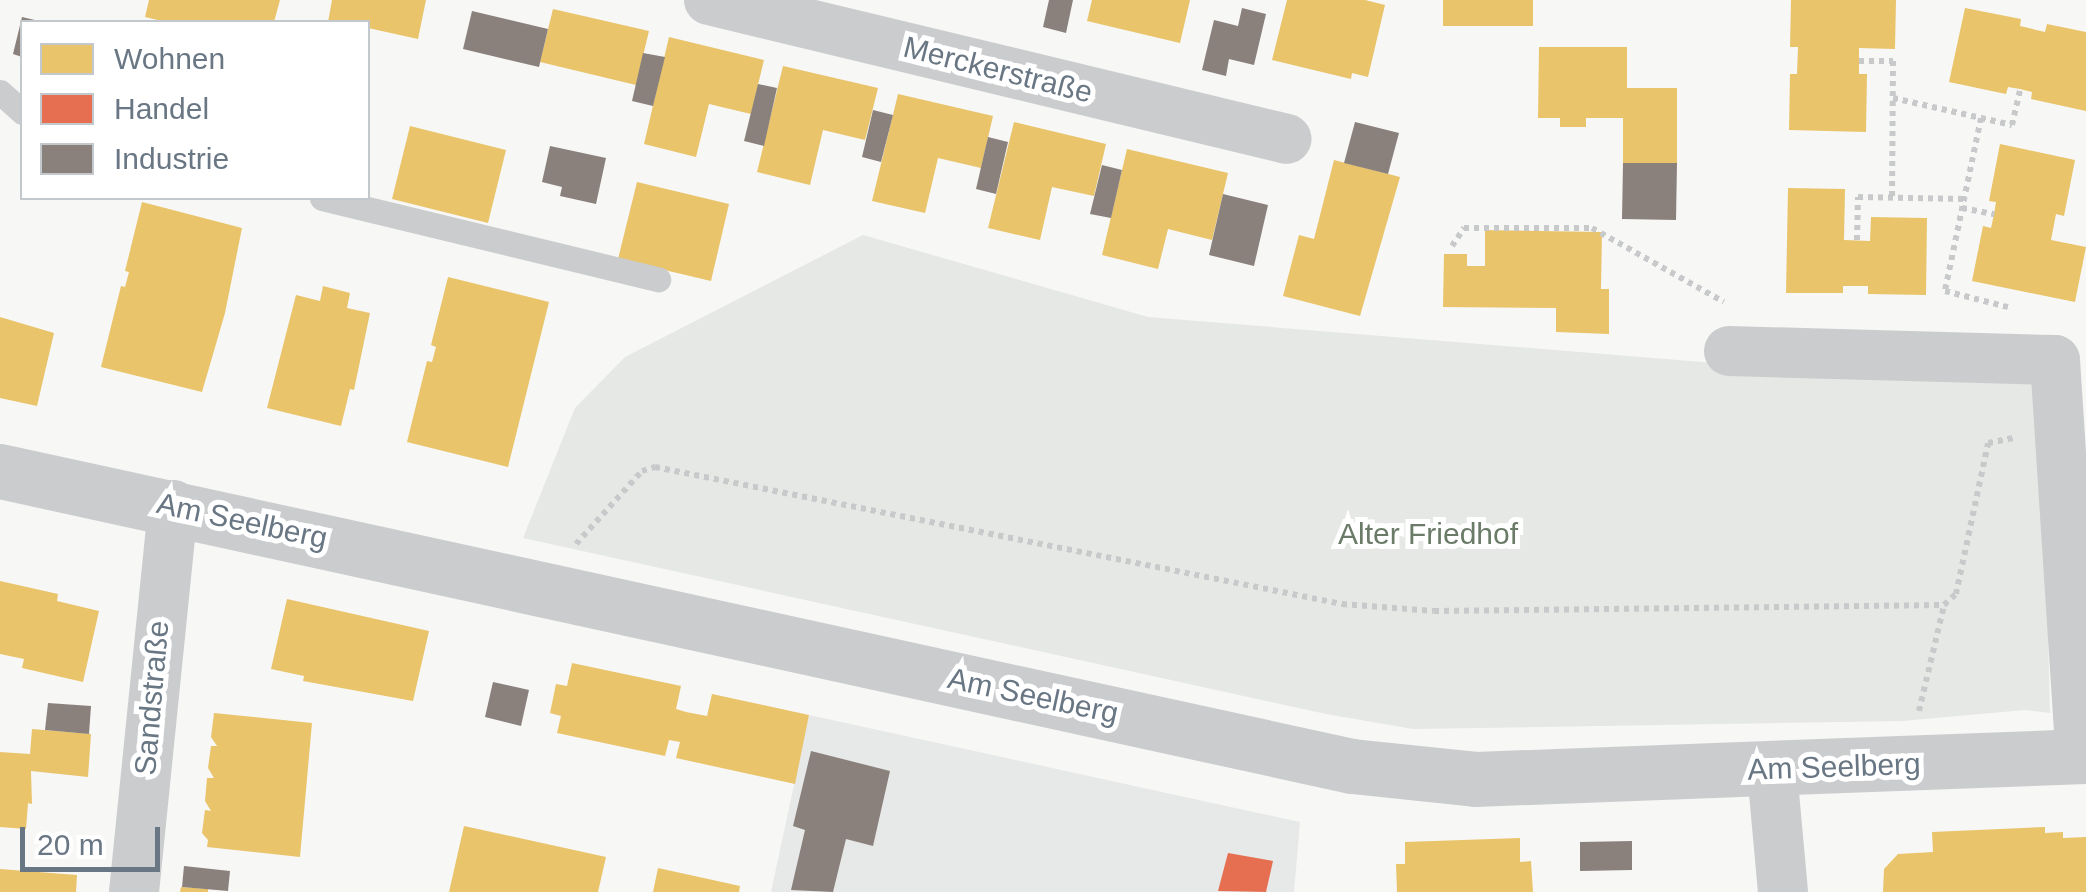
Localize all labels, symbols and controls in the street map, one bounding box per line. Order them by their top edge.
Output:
legend [20,20,370,200]
street label: Merckerstraße [900,29,1096,111]
text: Wohnen [114,42,225,75]
text: Handel [114,92,209,125]
text: Industrie [114,142,229,175]
street label: Am Seelberg [153,485,331,557]
park label: Alter Friedhof [1338,516,1518,552]
street label: Sandstraße [127,619,177,777]
street label: Am Seelberg [944,660,1122,732]
street label: Am Seelberg [1747,746,1921,788]
scale bar [25,807,165,869]
text: 20 m [37,828,104,861]

